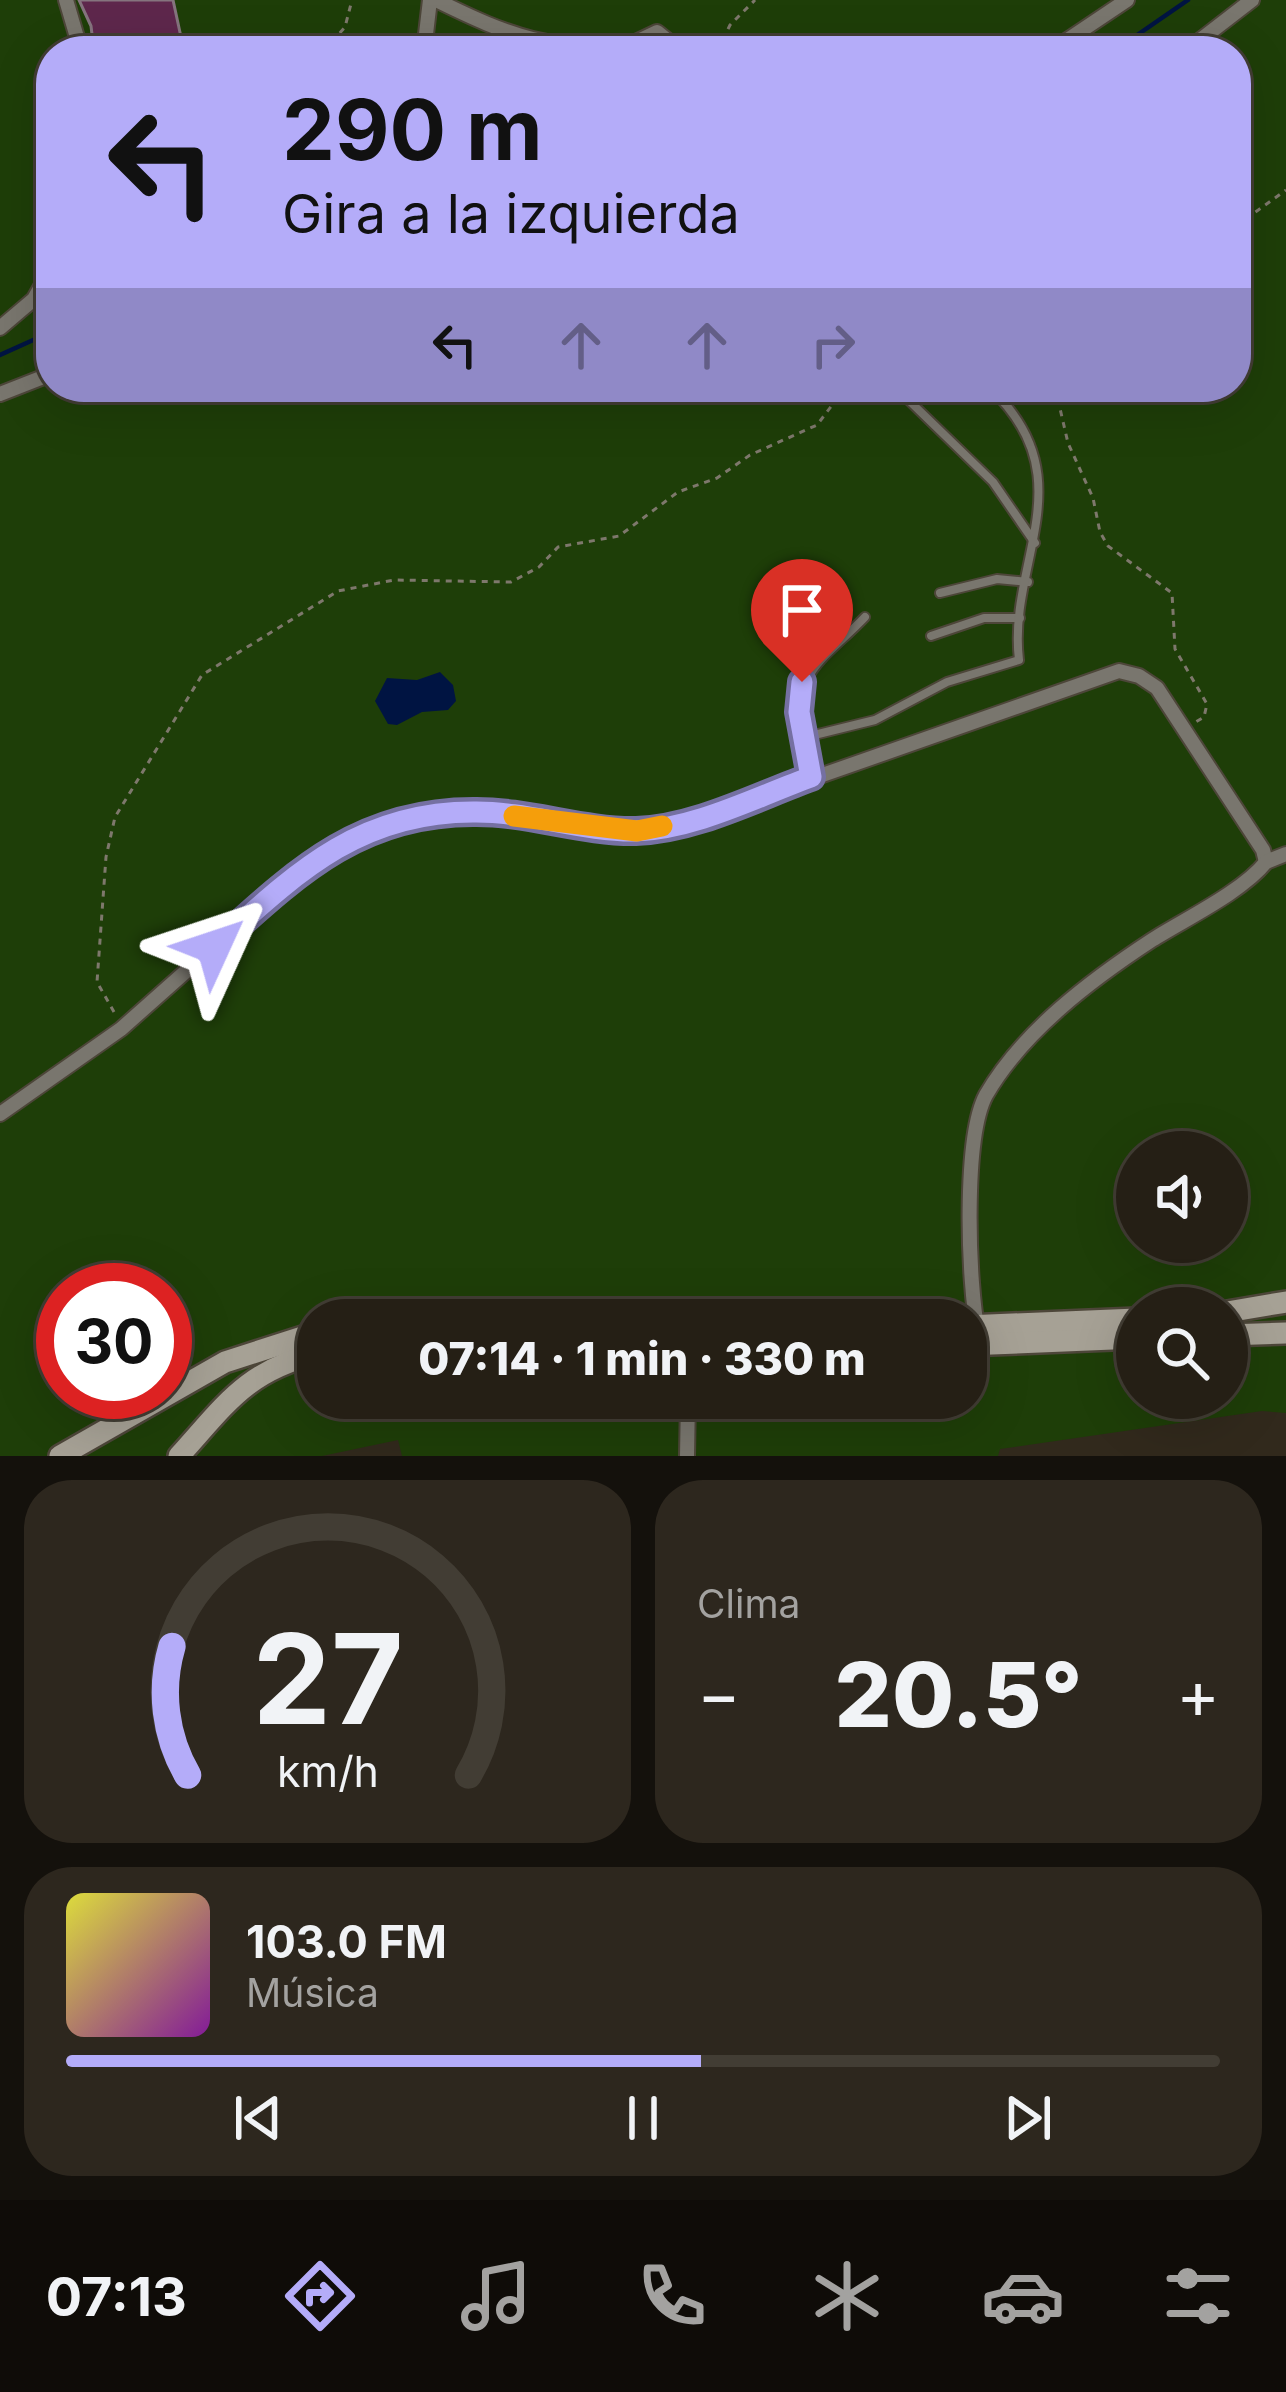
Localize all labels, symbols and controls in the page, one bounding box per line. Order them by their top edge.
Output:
text: 290 m [282,79,543,180]
icon: left [84,84,240,240]
text: Gira a la izquierda [282,181,740,246]
icon: left [422,312,488,378]
icon: ahead [548,312,614,378]
icon: ahead [674,312,740,378]
icon: right [800,312,866,378]
pin [751,559,853,682]
icon: arrive [769,577,835,643]
position arrow [151,884,277,1010]
map controls [1116,1131,1248,1419]
button: sound [1116,1131,1248,1263]
speed limit sign: 30 [36,1263,192,1419]
button: search [1116,1287,1248,1419]
text: 07:14 · 1 min · 330 m [418,1331,866,1386]
text: Clima [697,1580,800,1627]
text: 27 [252,1603,403,1754]
text: 20.5° [835,1640,1082,1749]
text: − [697,1654,741,1734]
text: + [1176,1654,1220,1734]
text: km/h [277,1744,378,1796]
text: 103.0 FM [246,1914,447,1969]
text: Música [246,1969,379,2016]
icon: previous [225,2085,291,2151]
icon: pause [610,2085,676,2151]
icon: next [995,2085,1061,2151]
icon: directions [278,2254,362,2338]
icon: music [454,2254,538,2338]
icon: phone [630,2254,714,2338]
icon: climate [805,2254,889,2338]
icon: car [981,2254,1065,2338]
icon: filters [1156,2254,1240,2338]
text: 07:13 [46,2264,187,2329]

